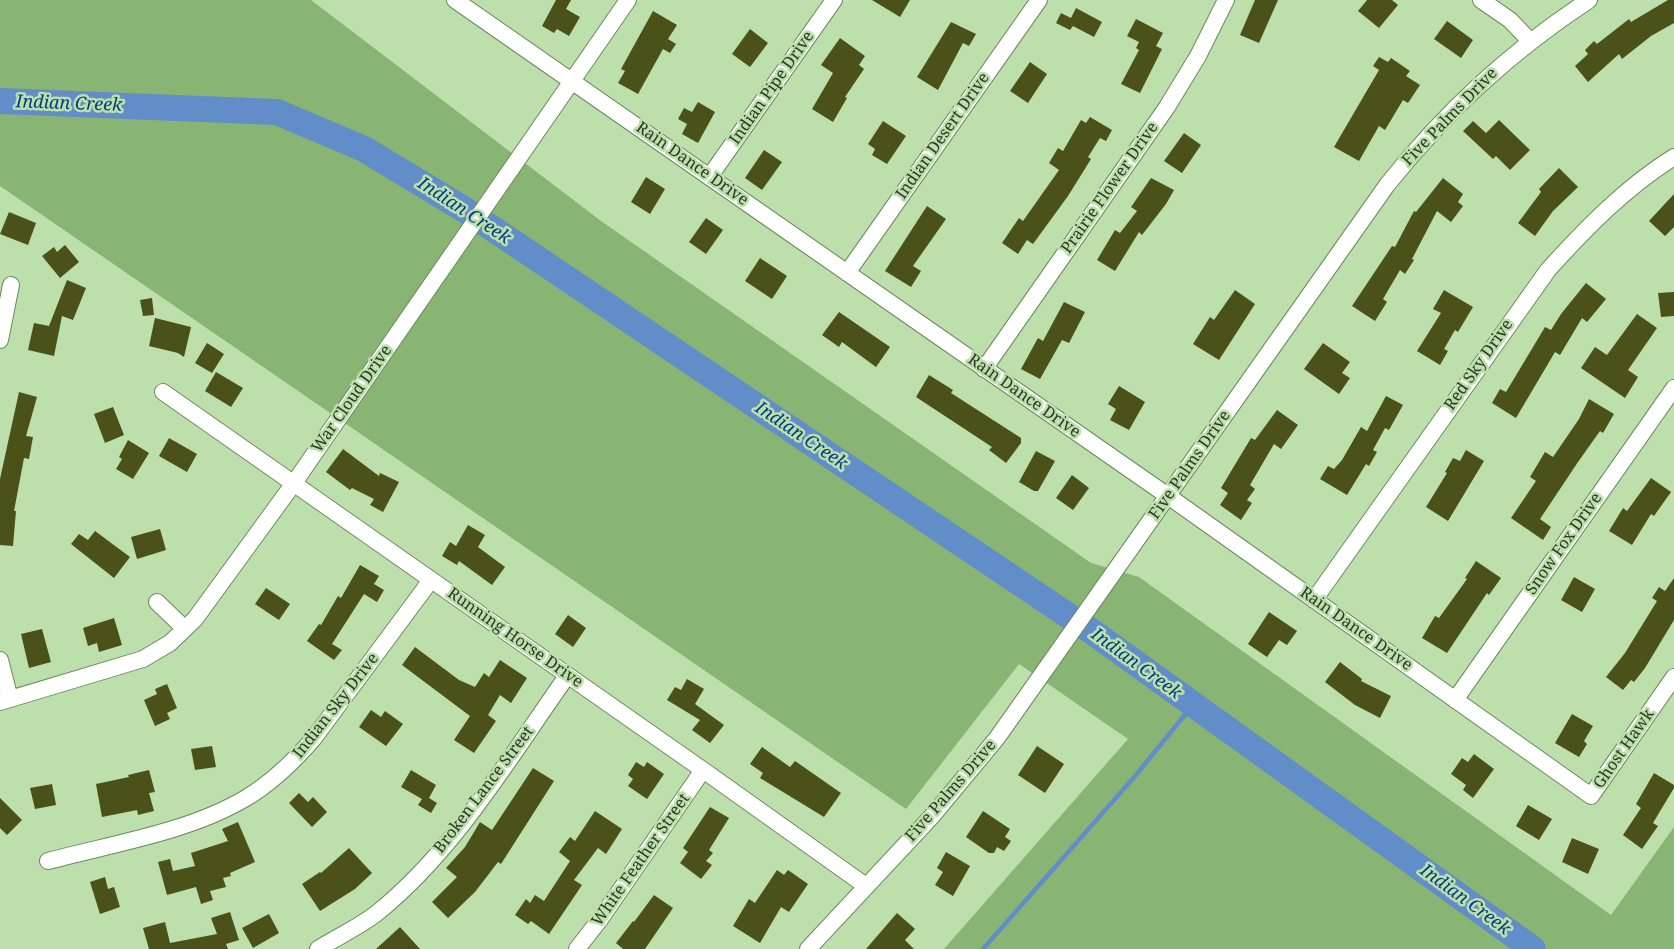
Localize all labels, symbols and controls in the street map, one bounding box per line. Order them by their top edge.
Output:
street label: Indian Pipe Drive [726,28,818,148]
street label: Five Palms Drive [1398,64,1502,170]
street label: Indian Desert Drive [892,69,994,203]
water label: Indian Creek [15,91,123,117]
street label: Rain Dance Drive [632,118,752,210]
street label: Prairie Flower Drive [1057,119,1163,257]
water label: Indian Creek [413,173,515,249]
street label: Red Sky Drive [1441,316,1517,414]
street label: War Cloud Drive [308,342,396,456]
street label: Rain Dance Drive [964,350,1084,442]
water label: Indian Creek [751,397,851,475]
street label: Five Palms Drive [1145,407,1235,523]
street label: Snow Fox Drive [1522,489,1606,599]
street label: Rain Dance Drive [1296,583,1416,675]
street label: Running Horse Drive [444,584,586,692]
water label: Indian Creek [1087,624,1185,704]
street label: Indian Sky Drive [289,650,383,762]
street label: Ghost Hawk [1590,706,1658,792]
street label: Broken Lance Street [430,723,538,857]
street label: Five Palms Drive [902,736,1000,846]
street label: White Feather Street [588,790,694,930]
water label: Indian Creek [1416,860,1514,940]

